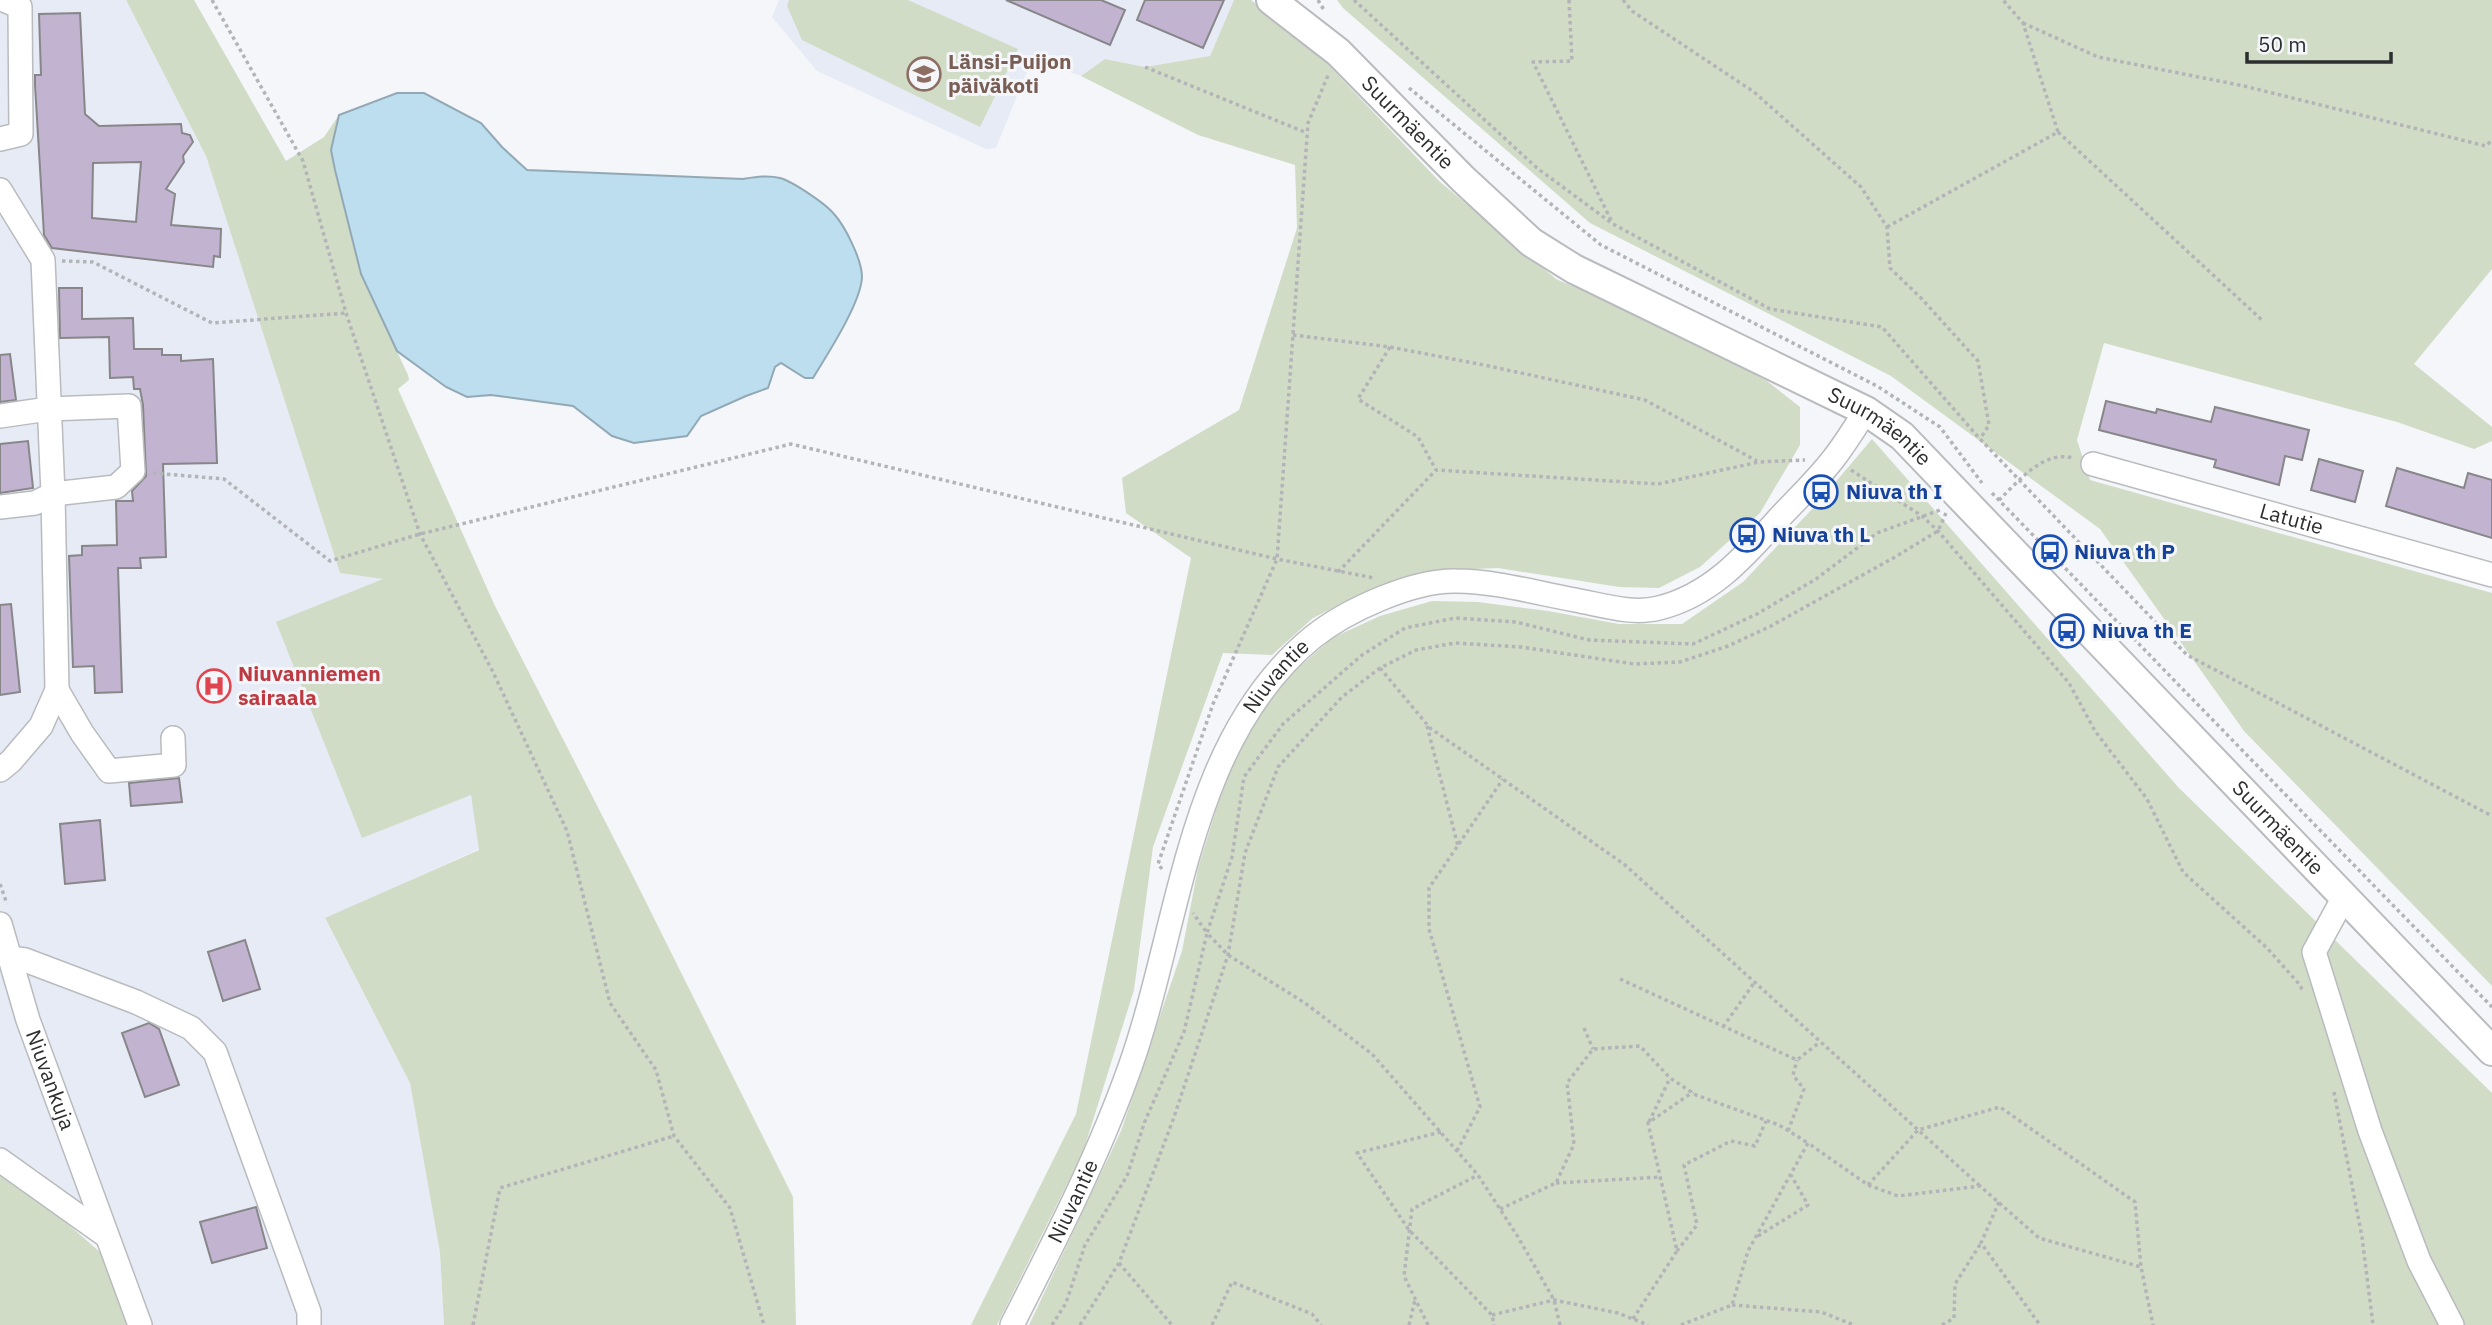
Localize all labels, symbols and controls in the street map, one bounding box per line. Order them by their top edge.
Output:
scale bar [2247,21,2390,65]
text: 50 m [2258,30,2307,58]
place label: Länsi-Puijon päiväkoti [948,47,1071,99]
school or university icon: Länsi-Puijon päiväkoti [905,55,943,93]
street label: Suurmäentie [1356,69,1461,175]
street label: Suurmäentie [1824,380,1938,471]
bus stop icon: Niuva th I [1802,473,1840,511]
place label: Niuva th I [1846,477,1942,505]
street label: Latutie [2257,496,2327,540]
bus stop icon: Niuva th L [1728,516,1766,554]
place label: Niuva th L [1772,520,1870,548]
bus stop icon: Niuva th P [2031,533,2069,571]
place label: Niuva th P [2074,537,2175,565]
bus stop icon: Niuva th E [2048,612,2086,650]
place label: Niuva th E [2092,616,2192,644]
street label: Niuvantie [1236,632,1315,718]
place label: Niuvanniemen sairaala [238,659,381,711]
hospital icon: Niuvanniemen sairaala [195,667,233,705]
street label: Suurmäentie [2227,774,2331,880]
street label: Niuvankuja [20,1026,82,1134]
street label: Niuvantie [1040,1155,1104,1247]

